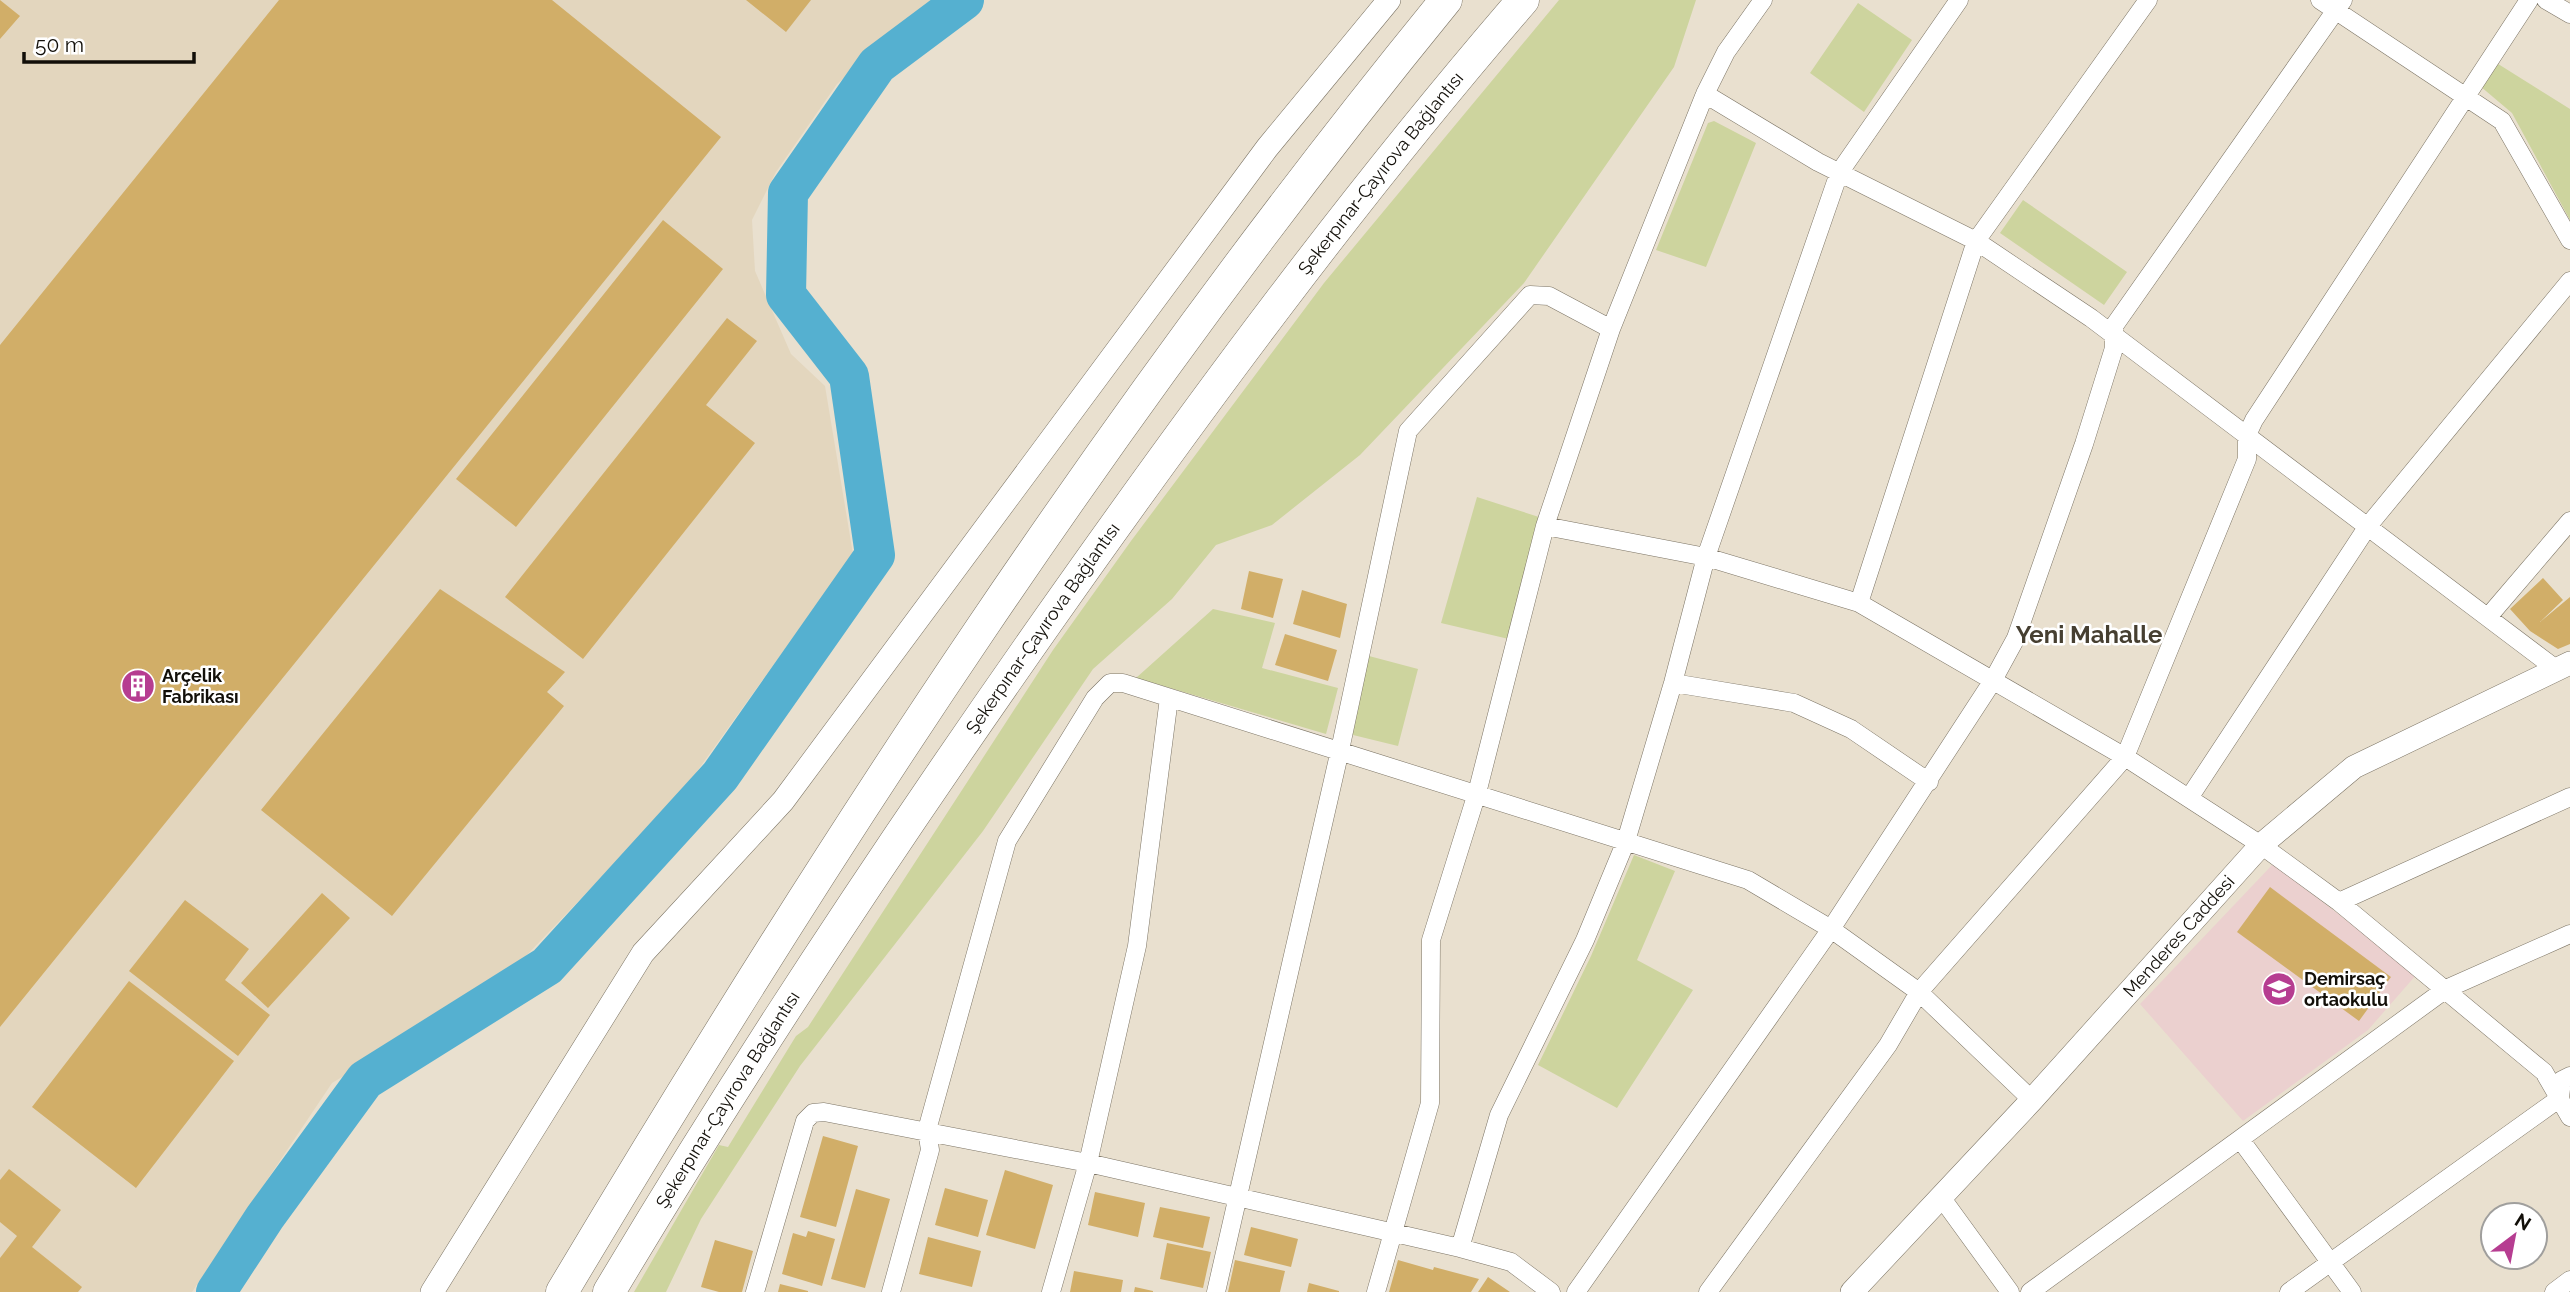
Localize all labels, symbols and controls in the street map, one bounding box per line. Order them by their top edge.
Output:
scale bar [24,21,194,65]
text: 50 m [35,32,84,57]
street label: Şekerpınar-Çayırova Bağlantısı [1294,68,1467,278]
street label: Şekerpınar-Çayırova Bağlantısı [961,519,1124,738]
district label: Yeni Mahalle [2016,620,2162,649]
place label: Arçelik Fabrikası [162,665,239,707]
building icon: Arçelik Fabrikası [119,667,157,705]
street label: Menderes Caddesi [2119,871,2238,1001]
place label: Demirsaç ortaokulu [2304,968,2388,1010]
school or university icon: Demirsaç ortaokulu [2260,970,2298,1008]
street label: Şekerpınar-Çayırova Bağlantısı [651,987,804,1212]
north arrow [2479,1201,2549,1271]
text: N [2511,1208,2535,1235]

